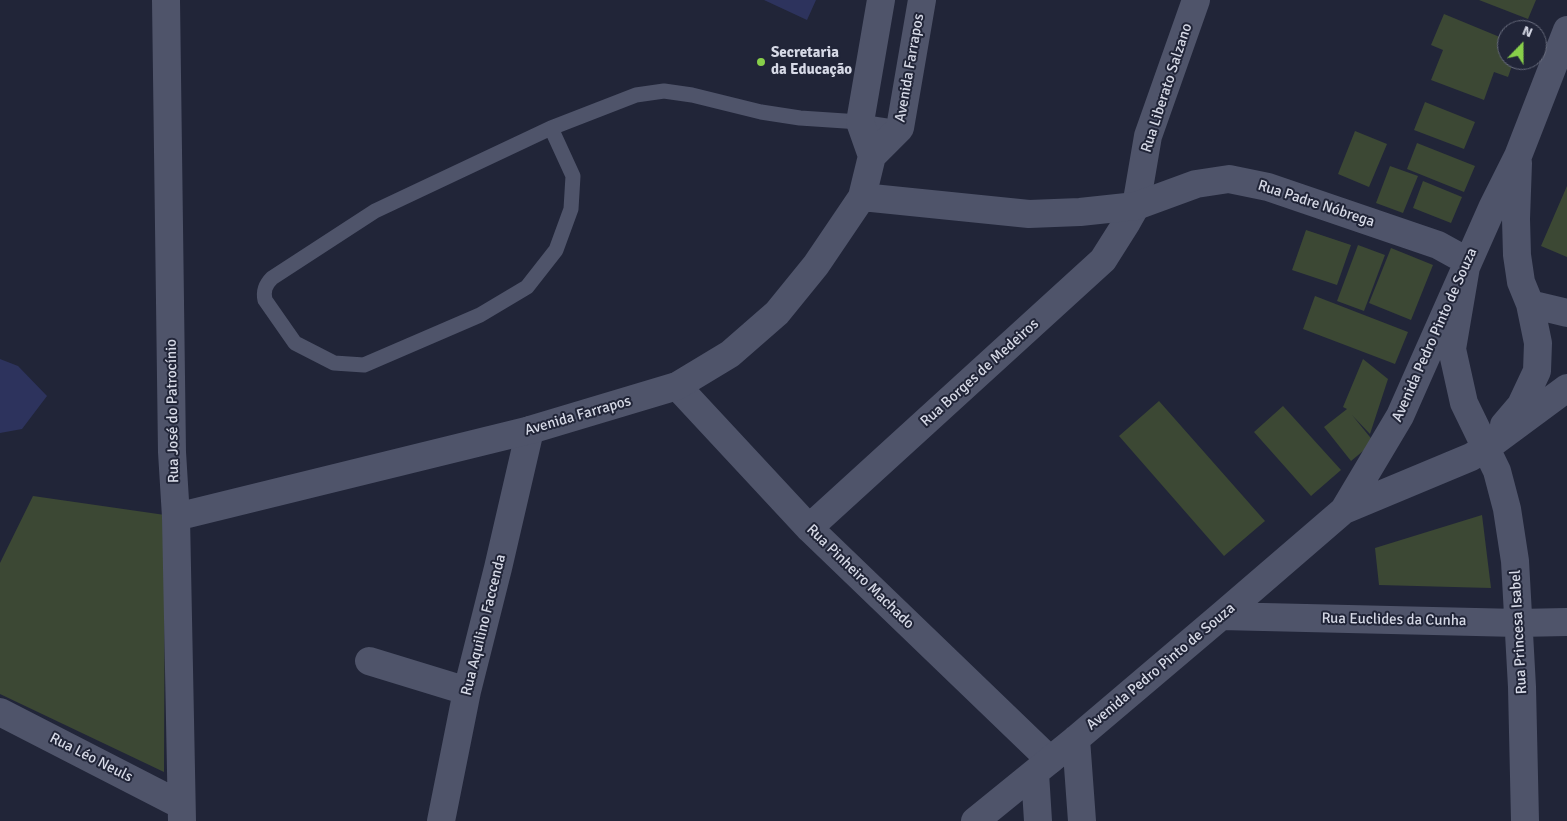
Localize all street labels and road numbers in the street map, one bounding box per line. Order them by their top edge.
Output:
street label: Avenida Farrapos [892,12,928,124]
street label: Rua Liberato Salzano [1138,21,1196,155]
street label: Rua Padre Nóbrega [1255,177,1377,231]
street label: Avenida Pedro Pinto de Souza [1388,245,1482,425]
street label: Rua Borges de Medeiros [917,315,1043,431]
street label: Rua José do Patrocínio [163,339,183,483]
street label: Avenida Farrapos [523,392,633,440]
street label: Rua Pinheiro Machado [802,521,918,633]
street label: Rua Aquilino Faccenda [458,553,510,697]
street label: Rua Princesa Isabel [1507,569,1531,695]
street label: Avenida Pedro Pinto de Souza [1083,600,1239,734]
street label: Rua Euclides da Cunha [1321,610,1467,630]
street label: Rua Léo Neuls [47,729,135,787]

